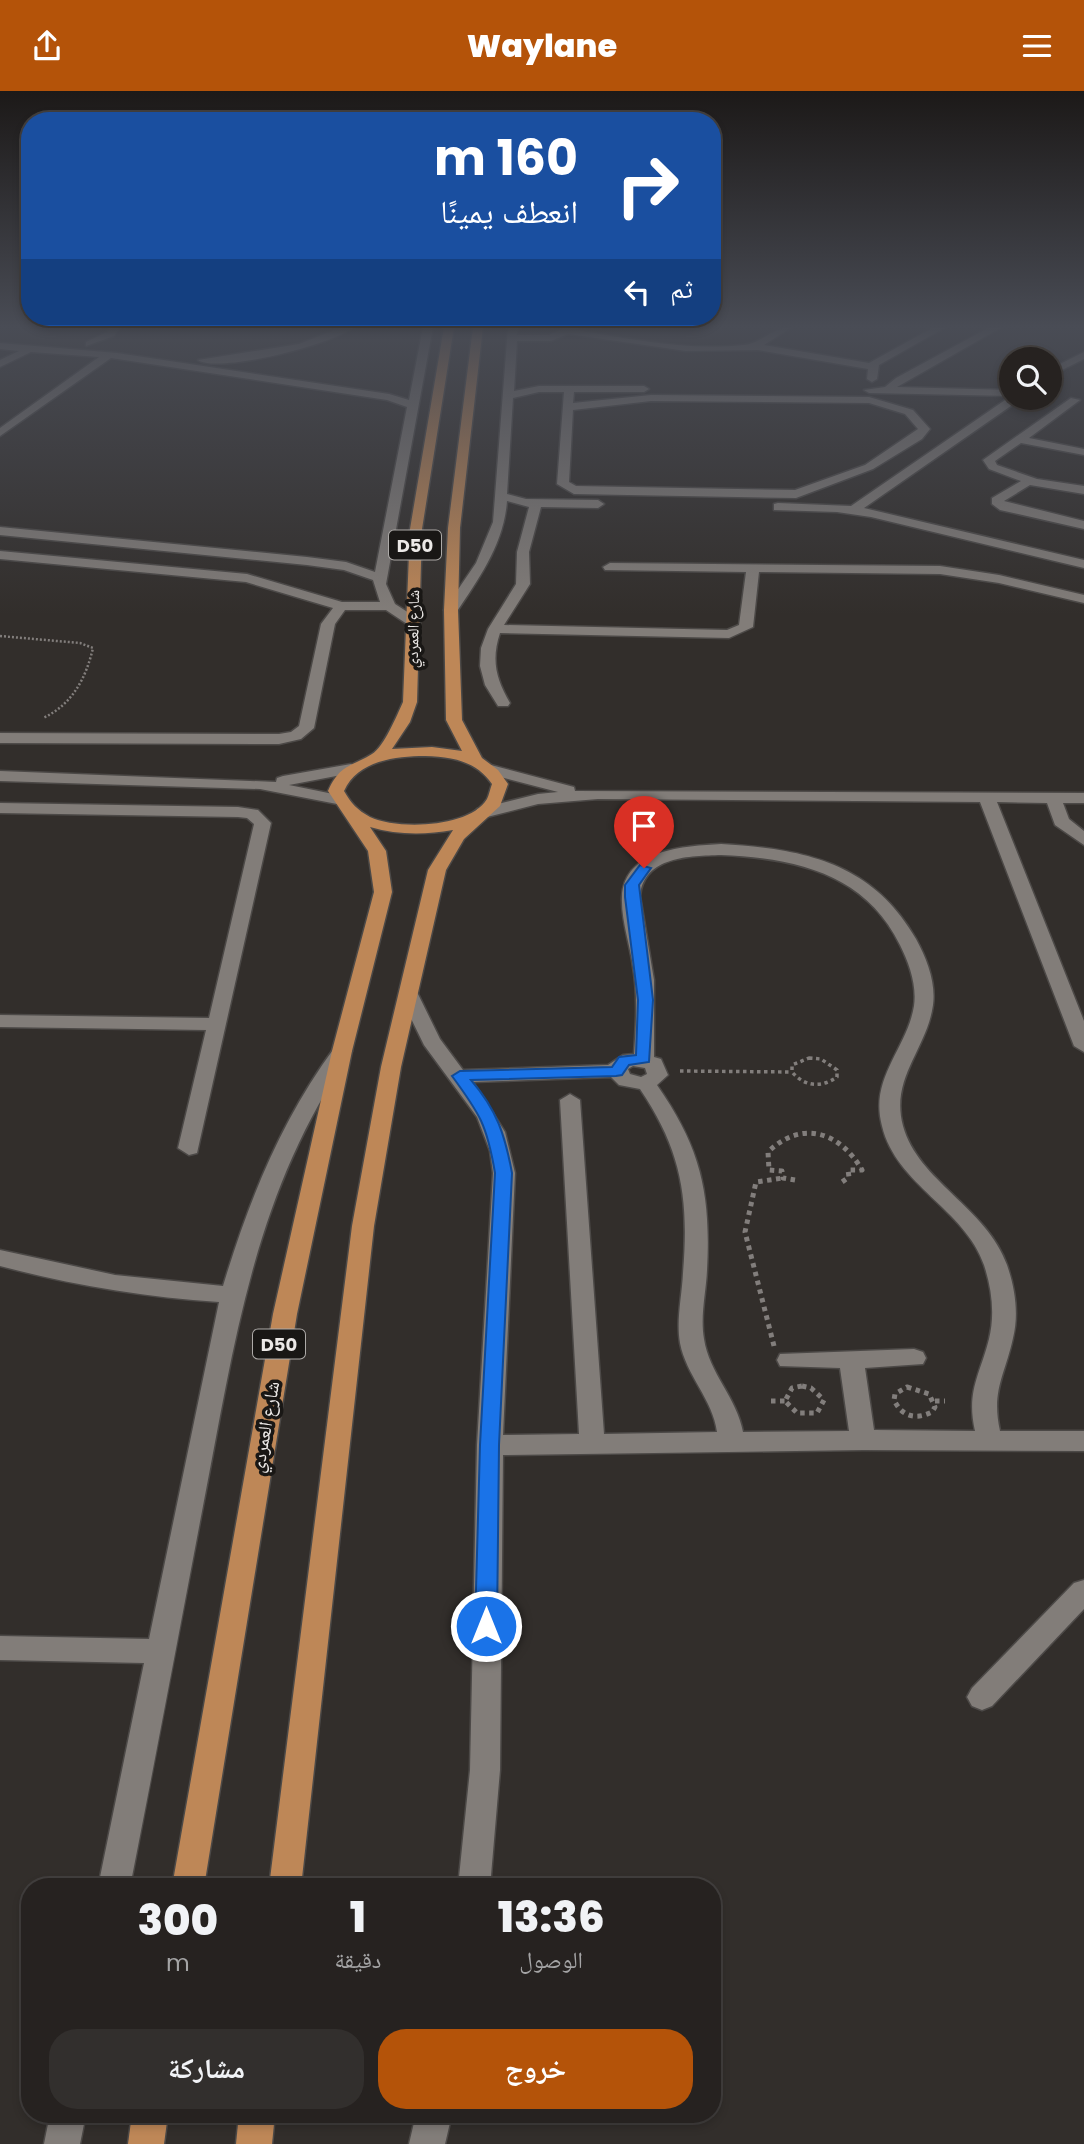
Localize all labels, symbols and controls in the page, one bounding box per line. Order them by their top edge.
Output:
text: Waylane [467,23,617,68]
icon: share [28,27,66,65]
icon: menu [1018,27,1056,65]
text: 160 m [434,124,578,192]
icon: right [602,140,693,231]
text: انعطف يمينًا [440,189,578,234]
text: ثم [670,271,693,307]
icon: left [618,273,656,311]
map controls [999,347,1062,410]
button: search [999,347,1062,410]
road number: D50 [389,531,441,559]
street label: شارع العمردي [401,590,426,668]
pin [614,796,674,868]
icon: arrive [625,807,663,845]
road number: D50 [253,1329,305,1359]
street label: شارع العمردي [244,1379,288,1475]
position arrow [449,1589,523,1663]
text: 1 [350,1888,366,1947]
text: 13:36 [498,1888,605,1947]
text: 300 [137,1891,218,1950]
text: دقيقة [335,1944,381,1976]
text: الوصول [519,1944,583,1976]
text: m [166,1947,190,1979]
button: مشاركة [49,2029,364,2109]
button: خروج [378,2029,693,2109]

